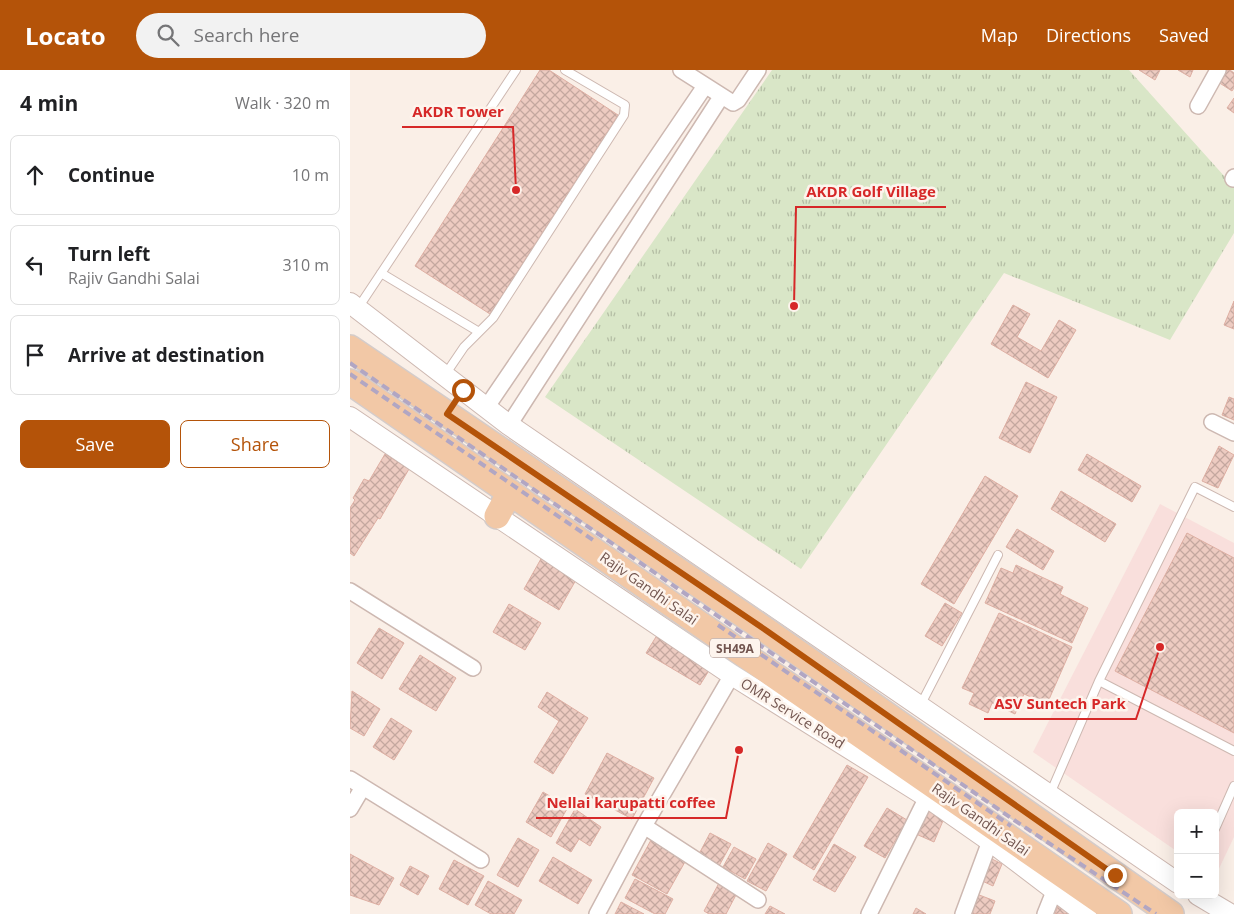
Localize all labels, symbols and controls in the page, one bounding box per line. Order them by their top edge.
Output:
search box [136,13,486,58]
text: Locato [25,19,106,52]
icon: search [154,21,182,49]
text: Search here [194,22,299,48]
text: Map [981,23,1018,47]
text: Directions [1046,23,1131,47]
text: Saved [1159,23,1209,47]
text: 4 min [20,89,78,117]
text: Walk · 320 m [235,92,330,114]
callout: AKDR Tower [402,97,513,127]
text: AKDR Tower [412,101,504,121]
icon: ahead [21,161,49,189]
text: Continue [68,162,155,188]
text: 10 m [292,164,329,186]
callout: AKDR Golf Village [796,177,946,207]
text: AKDR Golf Village [806,181,936,201]
text: Turn left [68,241,150,267]
icon: left [21,251,49,279]
text: 310 m [283,254,329,276]
text: Rajiv Gandhi Salai [68,267,200,289]
icon: arrive [21,341,49,369]
text: Arrive at destination [68,342,265,368]
route start [452,379,475,402]
button: Save [20,420,170,468]
button: Share [180,420,330,468]
street label: Rajiv Gandhi Salai [596,547,702,629]
road number: SH49A [710,638,760,658]
street label: OMR Service Road [737,673,849,753]
callout: ASV Suntech Park [984,689,1136,719]
text: ASV Suntech Park [994,693,1127,713]
street label: Rajiv Gandhi Salai [928,778,1034,860]
callout: Nellai karupatti coffee [536,788,726,818]
text: Nellai karupatti coffee [546,792,716,812]
map controls [1174,809,1219,899]
button: + [1174,809,1219,854]
button: − [1174,854,1219,899]
route end [1104,864,1127,887]

